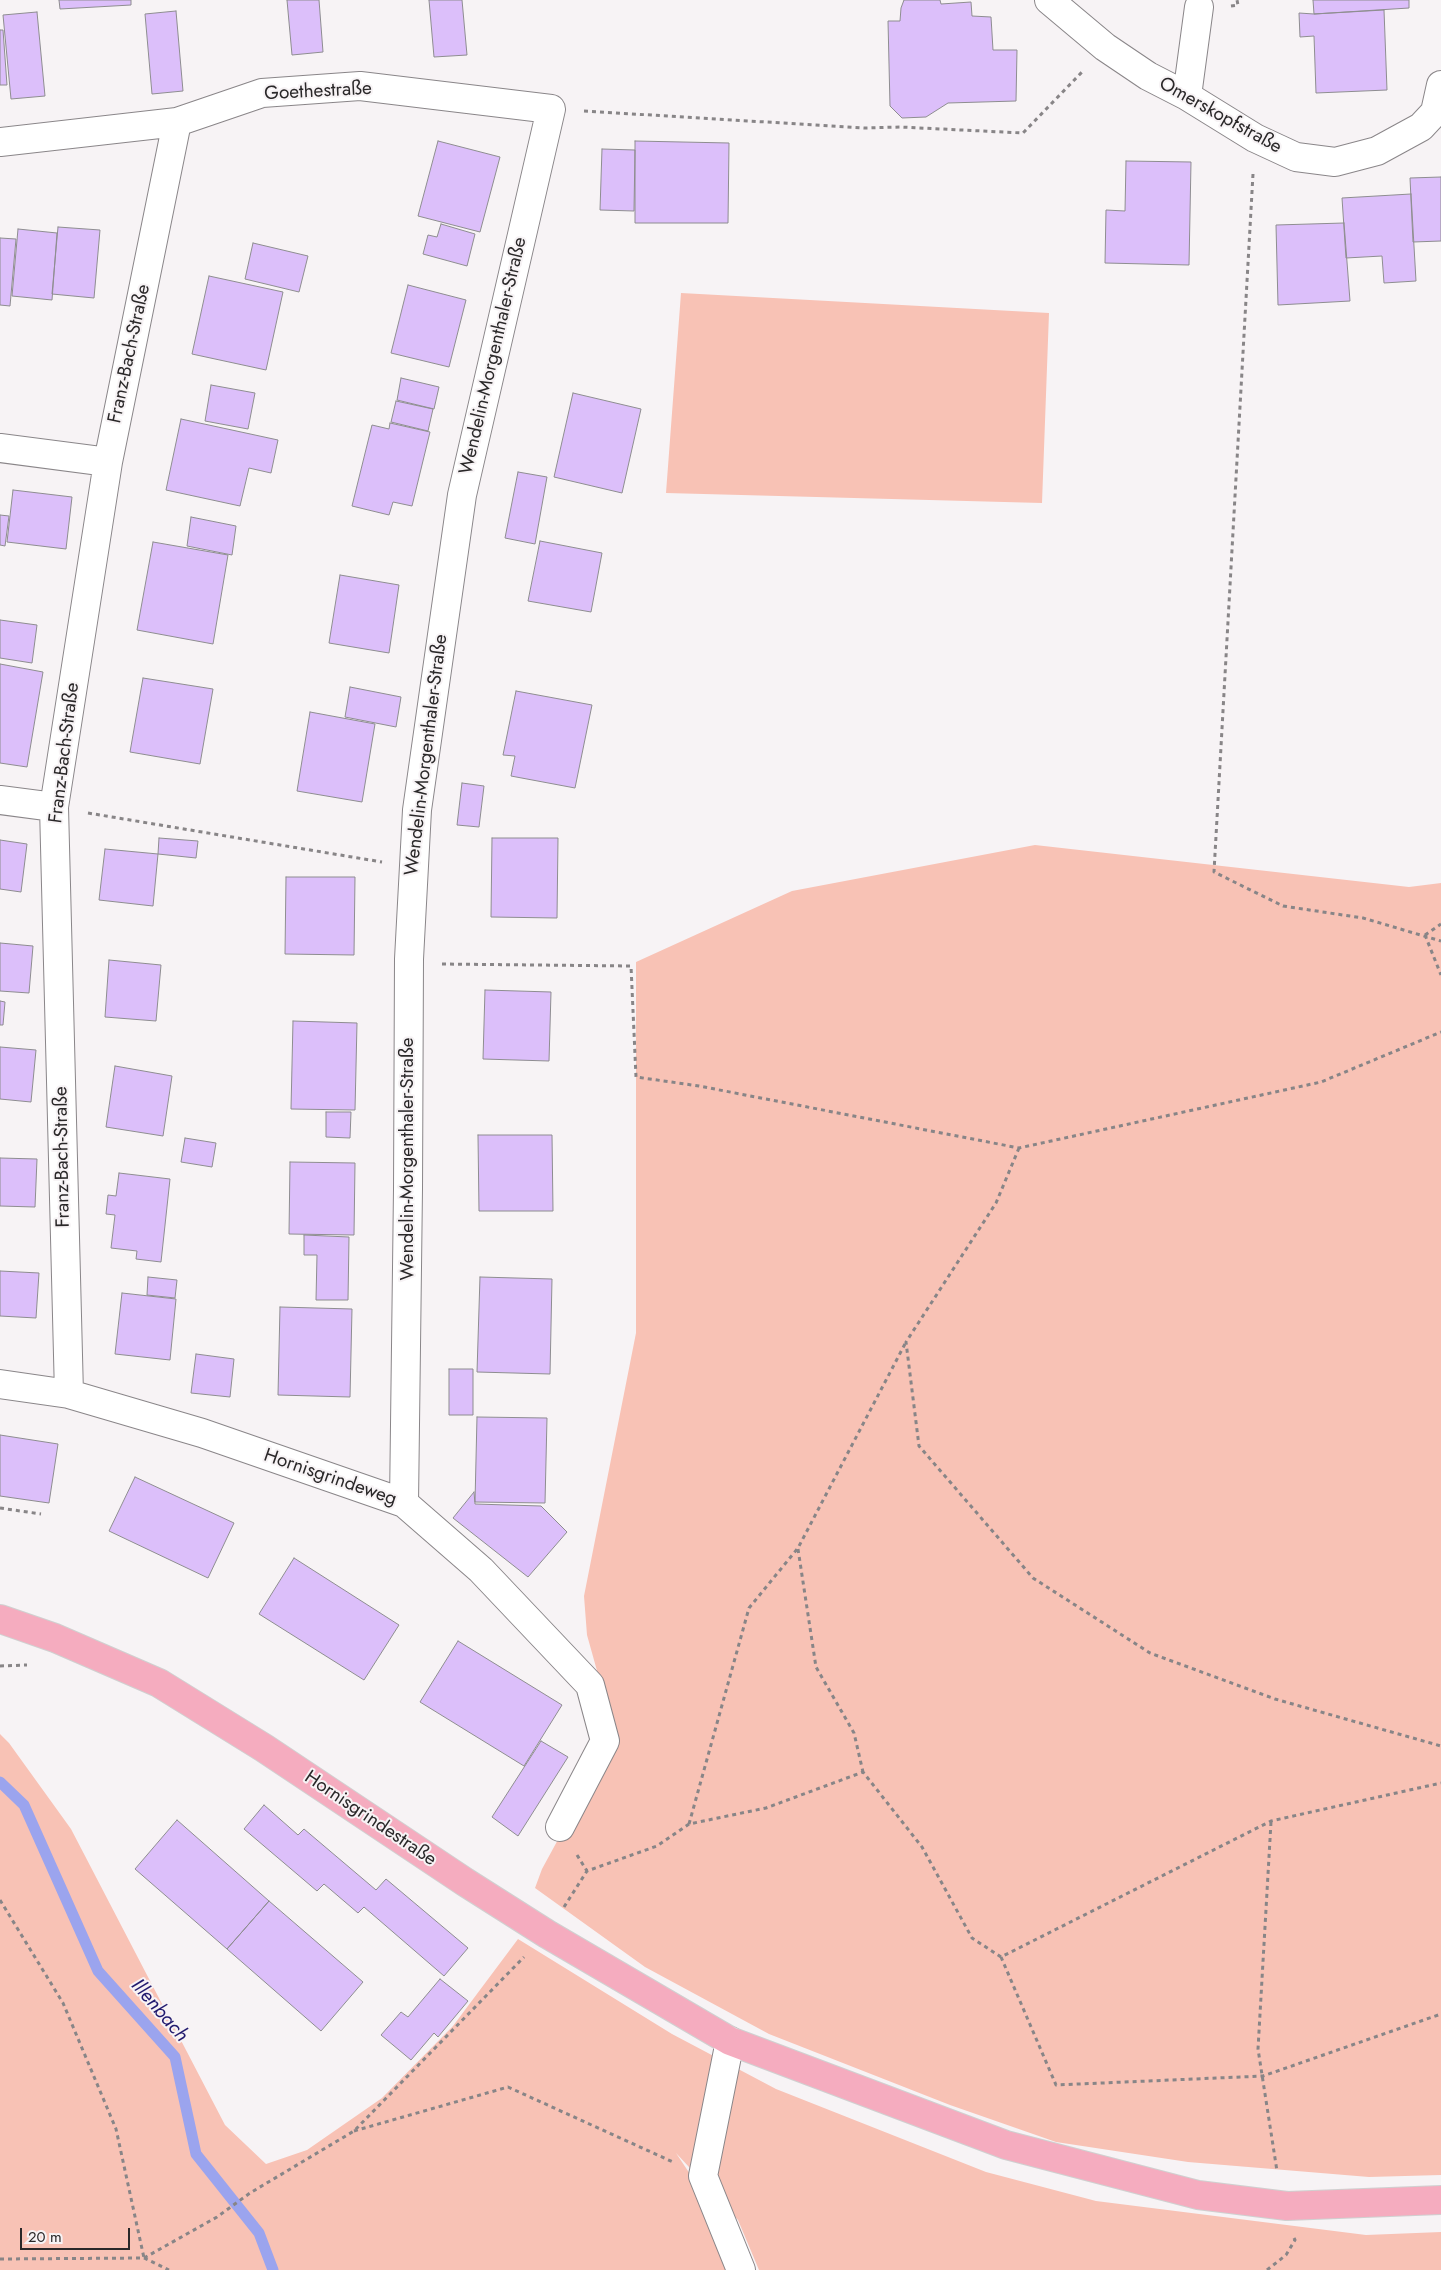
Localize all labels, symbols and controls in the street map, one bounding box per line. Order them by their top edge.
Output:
street label: Omerskopfstraße [1155,73,1285,159]
street label: Goethestraße [264,78,372,106]
street label: Wendelin-Morgenthaler-Straße [456,235,532,477]
street label: Franz-Bach-Straße [104,282,156,426]
street label: Wendelin-Morgenthaler-Straße [401,633,453,877]
street label: Franz-Bach-Straße [45,681,85,825]
street label: Wendelin-Morgenthaler-Straße [397,1037,419,1281]
street label: Franz-Bach-Straße [50,1086,76,1228]
street label: Hornisgrindeweg [261,1445,399,1511]
street label: Hornisgrindestraße [300,1766,440,1872]
water label: Illenbach [125,1975,193,2047]
scale bar [22,2218,132,2250]
text: 20 m [28,2226,62,2248]

